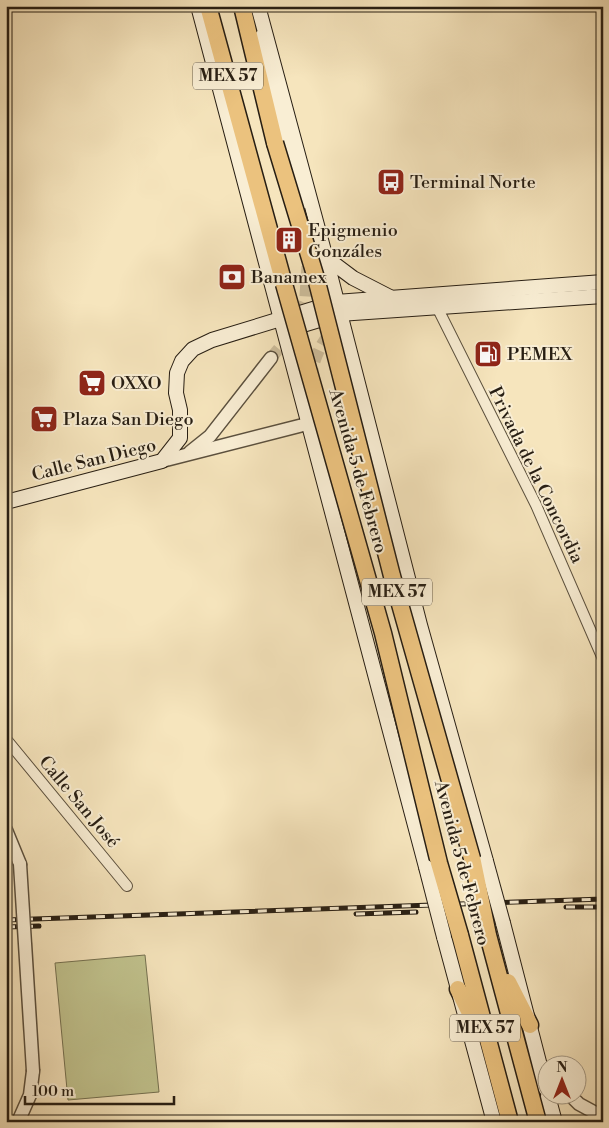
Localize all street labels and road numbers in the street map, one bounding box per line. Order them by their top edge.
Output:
road number: MEX 57 [193,62,263,90]
street label: Privada de la Concordia [483,383,589,568]
street label: Avenida 5 de Febrero [323,385,392,556]
street label: Calle San Diego [29,433,159,487]
road number: MEX 57 [362,578,432,606]
street label: Calle San José [34,751,124,853]
street label: Avenida 5 de Febrero [429,777,495,948]
road number: MEX 57 [450,1014,520,1042]

